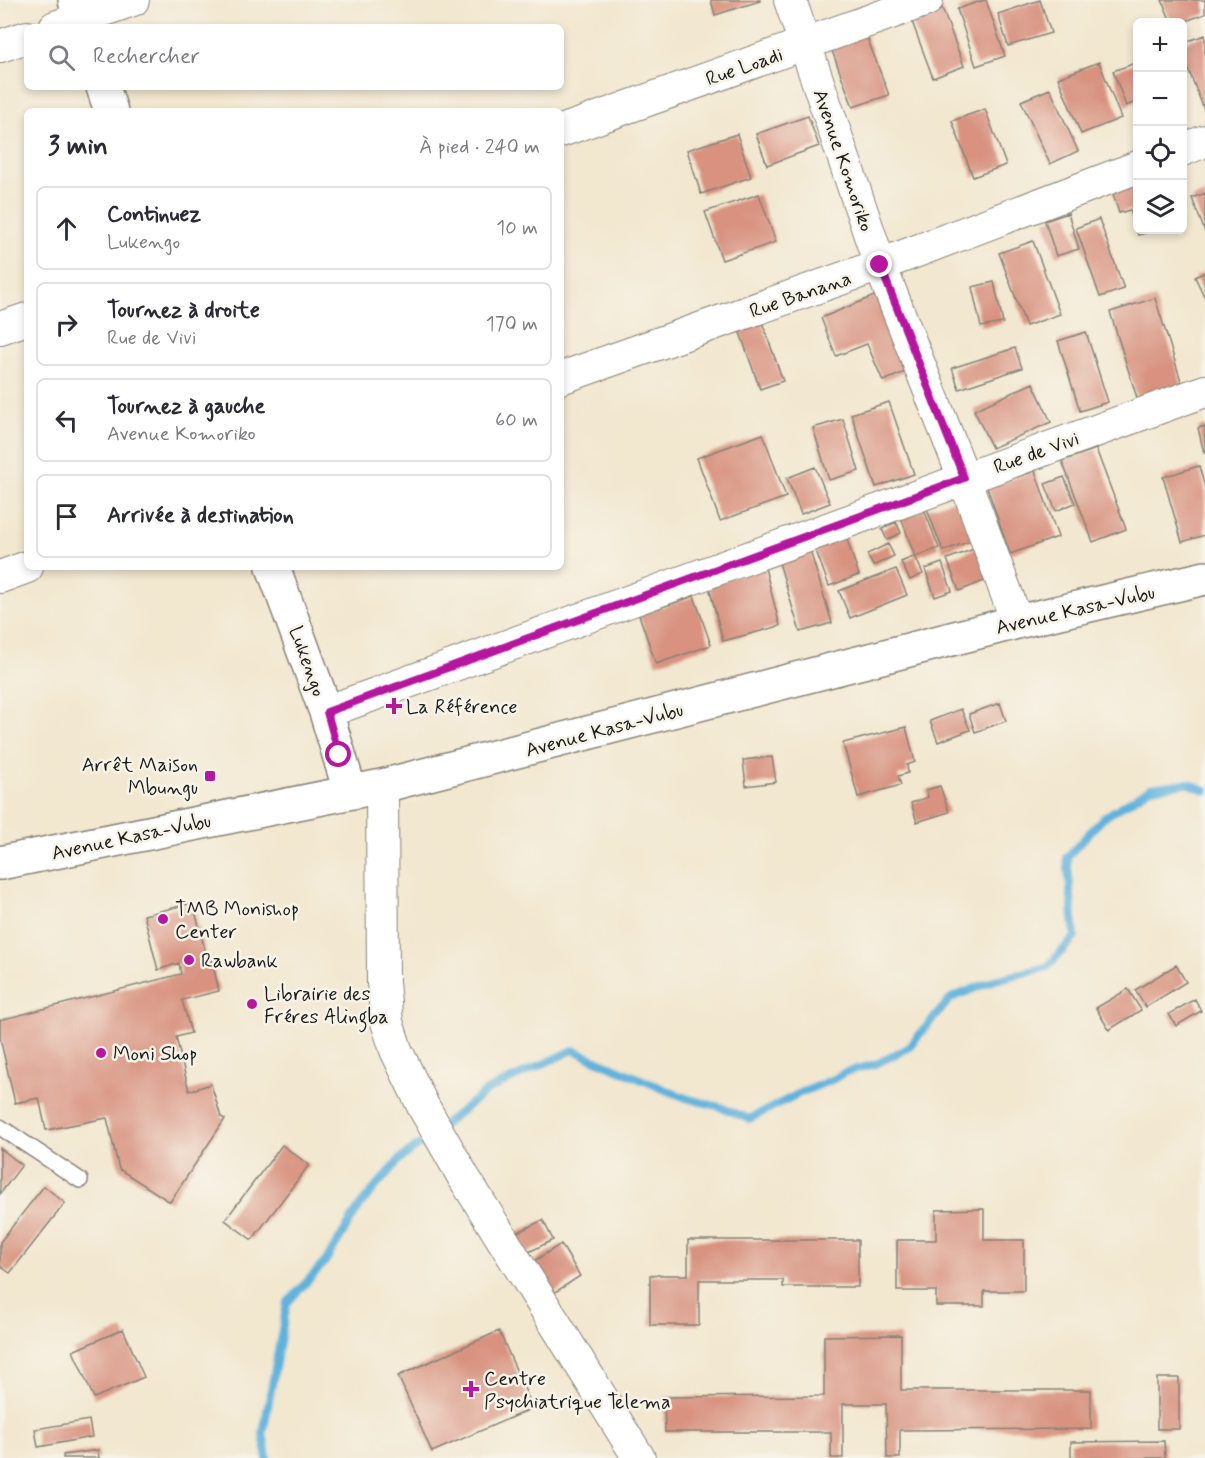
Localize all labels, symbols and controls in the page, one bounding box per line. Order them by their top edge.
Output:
map controls [1133,18,1187,234]
button: + [1133,18,1187,72]
search box [24,24,564,90]
icon: search [45,41,78,74]
street label: Rue Loadi [702,42,787,93]
text: Rechercher [93,43,200,71]
button: − [1133,72,1187,126]
street label: Avenue Komoriko [806,86,880,235]
button: locate [1133,126,1187,180]
text: 3 min [48,130,108,164]
text: À pied · 240 m [419,134,540,161]
button: layers [1133,180,1187,234]
text: Continuez [107,201,201,229]
icon: ahead [50,212,83,245]
text: 10 m [496,215,538,242]
text: Lukengo [107,229,180,256]
route end [866,251,892,277]
street label: Rue Banana [746,265,855,325]
text: Tournez à droite [107,297,260,325]
icon: right [50,308,83,341]
text: 170 m [486,311,538,338]
text: Rue de Vivi [107,325,196,352]
text: Tournez à gauche [107,393,265,421]
icon: left [50,404,83,437]
text: 60 m [495,407,538,434]
text: Avenue Komoriko [107,421,256,448]
street label: Rue de Vivi [990,425,1083,481]
icon: arrive [50,500,83,533]
text: Arrivée à destination [107,502,294,530]
street label: Avenue Kasa-Vubu [993,579,1158,642]
street label: Lukengo [281,623,332,700]
place label: La Référence [406,694,517,721]
street label: Avenue Kasa-Vubu [522,696,686,765]
marker: La Référence [387,699,401,713]
route start [325,741,351,767]
place label: Arrêt Maison Mbungu [82,752,198,802]
marker: Arrêt Maison Mbungu [203,769,217,783]
street label: Avenue Kasa-Vubu [49,807,214,868]
place label: TMB Monishop Center [175,896,299,946]
marker: TMB Monishop Center [156,912,170,926]
place label: Rawbank [201,948,278,975]
marker: Rawbank [182,953,196,967]
place label: Librairie des Fréres Alingba [264,981,389,1033]
marker: Librairie des Fréres Alingba [245,997,259,1011]
place label: Moni Shop [113,1041,197,1068]
marker: Moni Shop [94,1046,108,1060]
place label: Centre Psychiatrique Telema [484,1366,671,1416]
marker: Centre Psychiatrique Telema [462,1380,480,1398]

